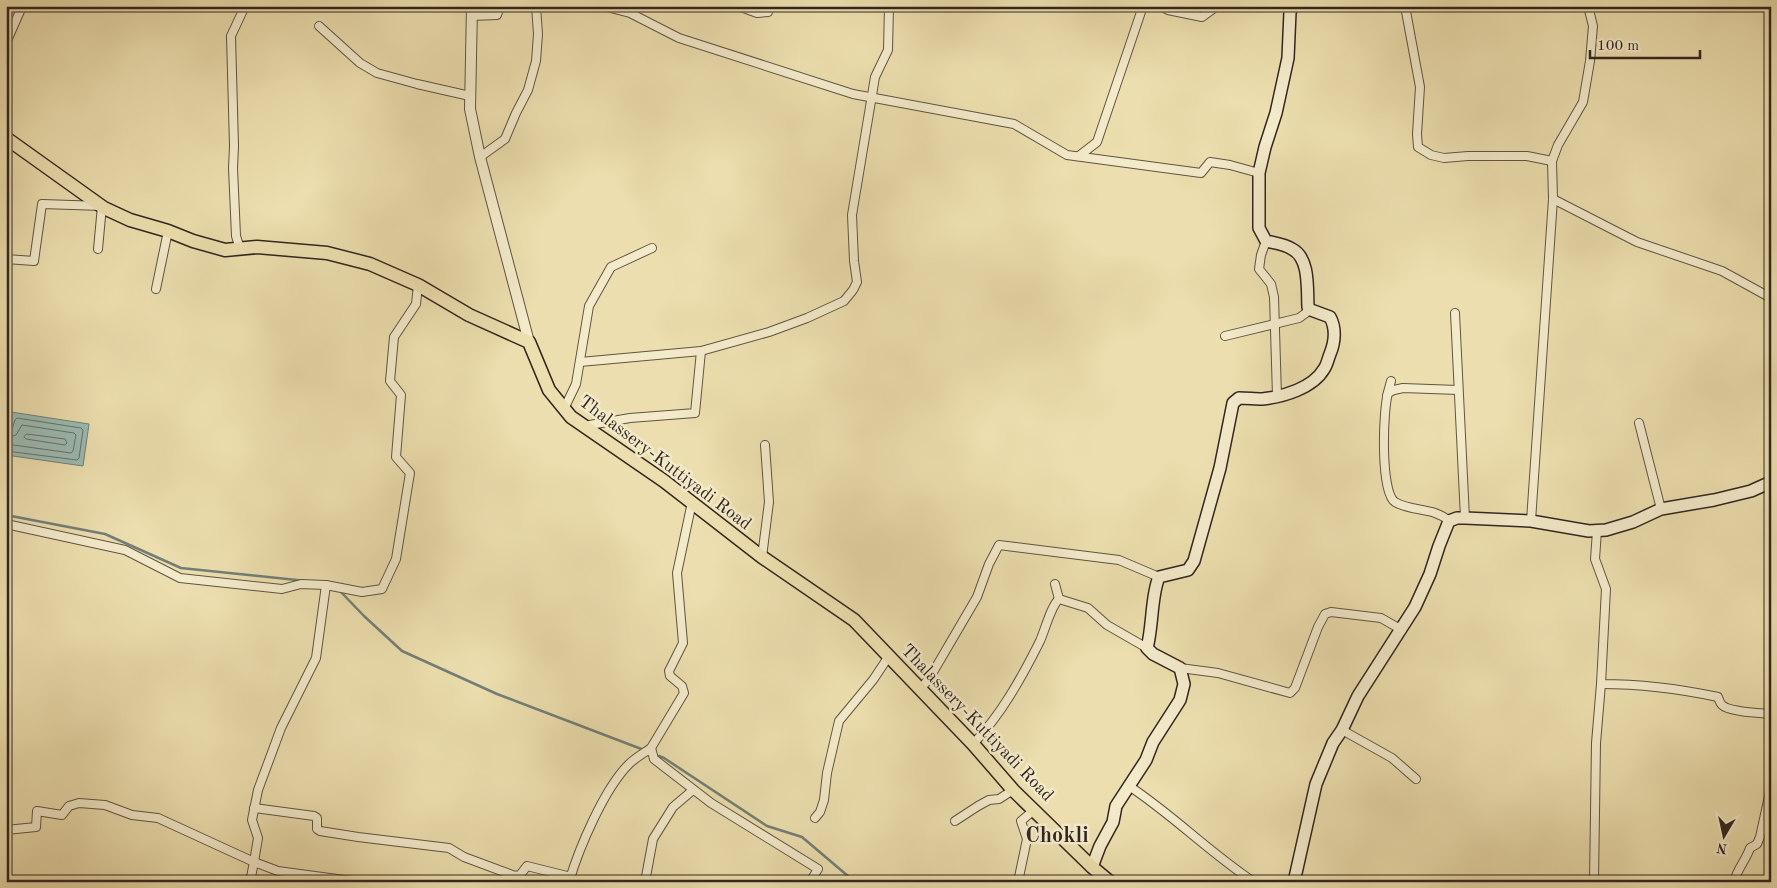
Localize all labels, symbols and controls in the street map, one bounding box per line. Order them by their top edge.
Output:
scale bar [1590,28,1700,60]
text: 100 m [1597,39,1639,54]
street label: Thalassery-Kuttiyadi Road [575,392,755,534]
street label: Thalassery-Kuttiyadi Road [897,641,1057,805]
north arrow [1700,810,1750,860]
district label: Chokli [1025,825,1089,847]
text: N [1715,840,1729,856]

